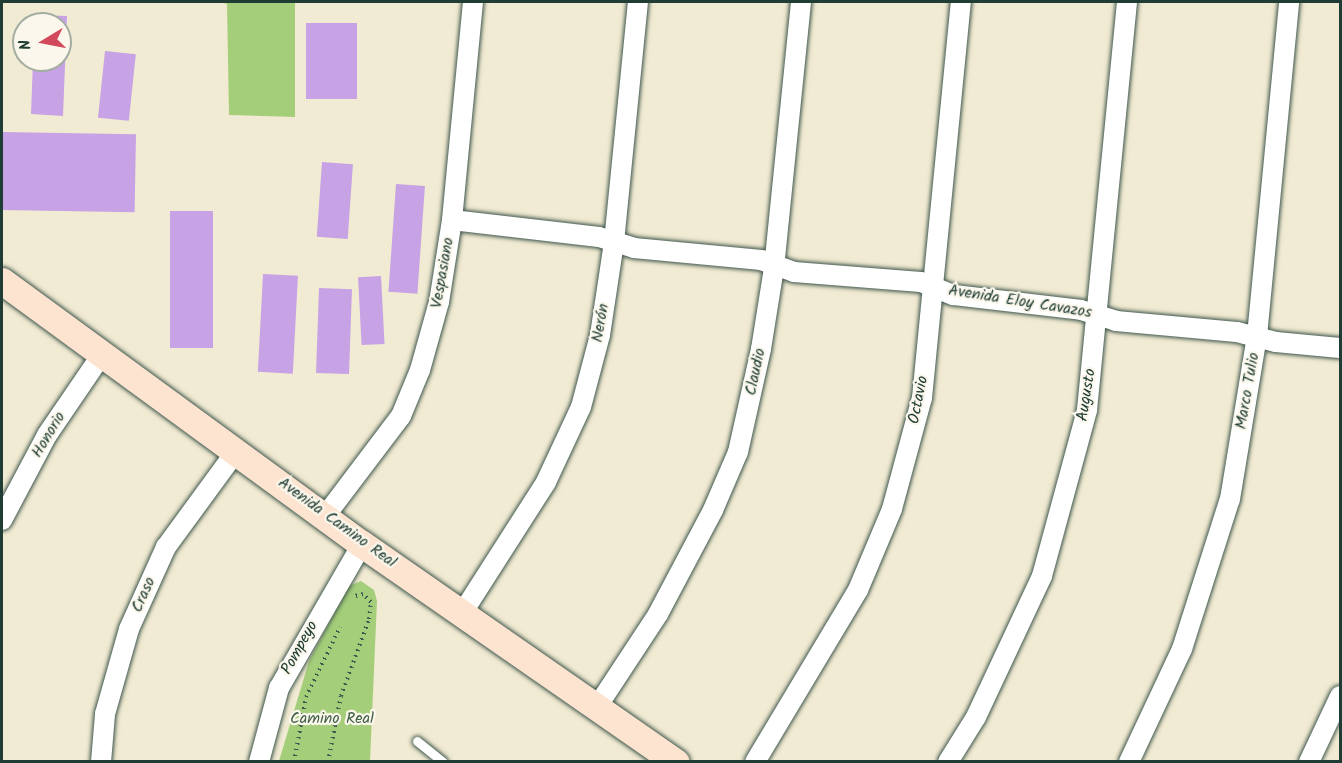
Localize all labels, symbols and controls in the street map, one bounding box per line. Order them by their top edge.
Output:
north arrow [12,12,72,72]
text: N [13,38,39,52]
street label: Vespasiano [427,236,459,310]
street label: Avenida Eloy Cavazos [947,281,1093,323]
street label: Nerón [588,302,614,344]
street label: Claudio [742,347,770,397]
street label: Marco Tulio [1232,351,1264,431]
street label: Augusto [1073,367,1101,423]
street label: Octavio [905,374,933,426]
street label: Honorio [28,409,70,461]
street label: Avenida Camino Real [274,474,400,572]
street label: Craso [128,574,160,616]
street label: Pompeyo [277,618,323,678]
park label: Camino Real [290,709,374,729]

